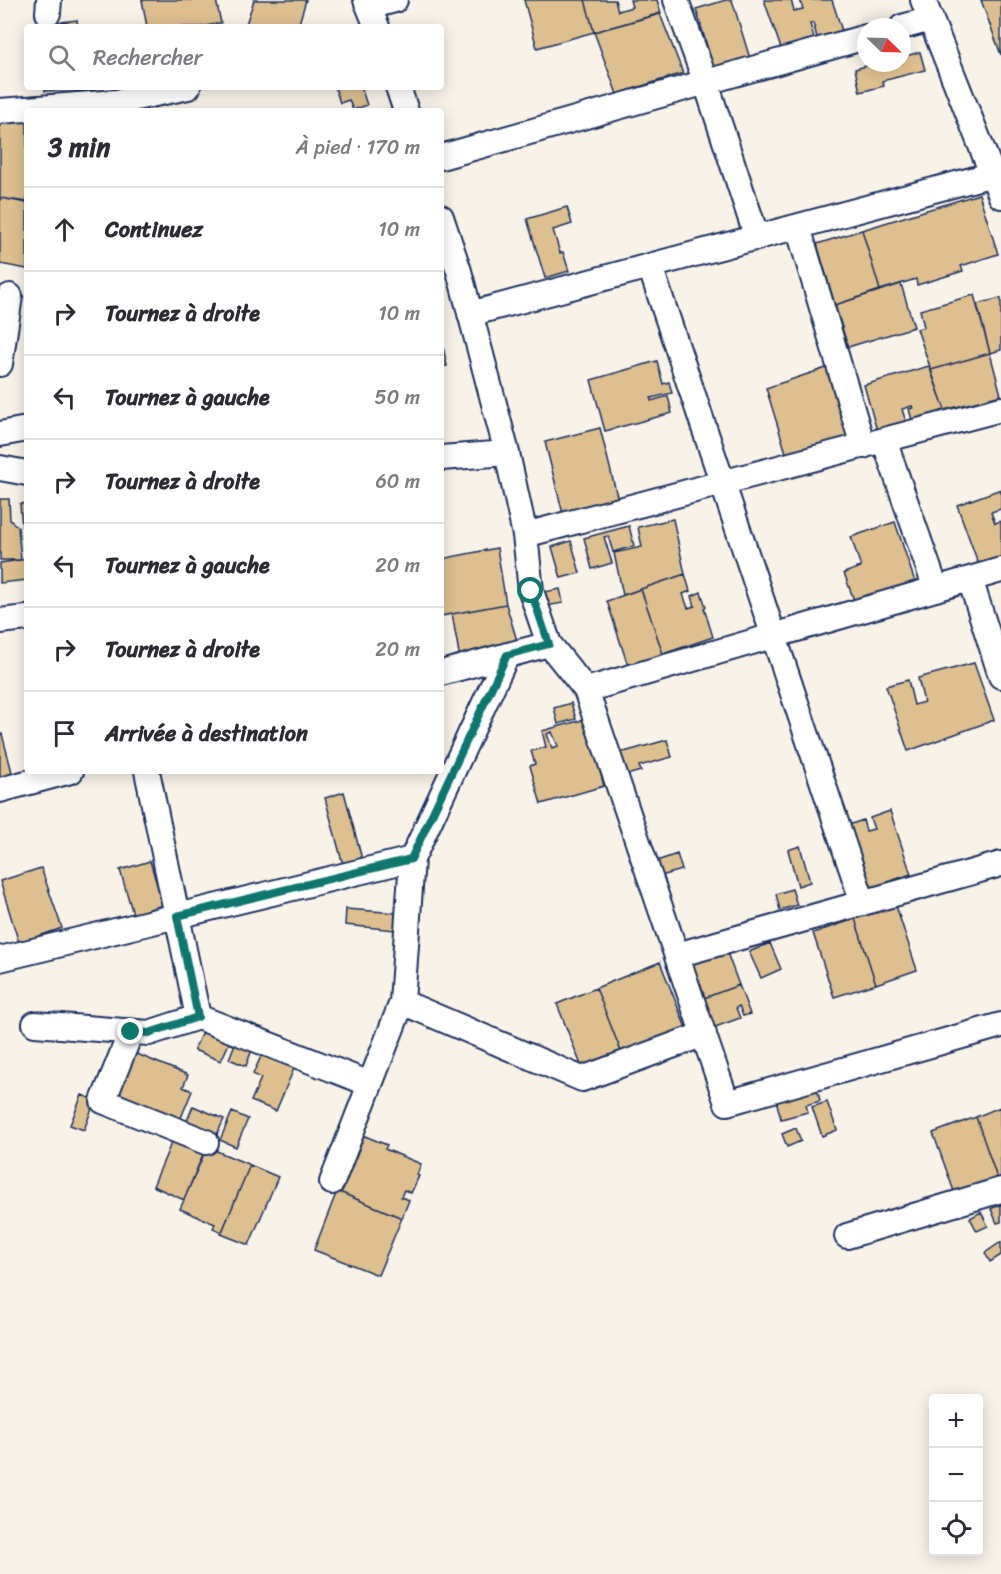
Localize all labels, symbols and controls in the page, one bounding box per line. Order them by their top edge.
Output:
north arrow [857,18,911,72]
search box [24,24,444,90]
text: Rechercher [93,38,203,77]
icon: search [45,41,78,74]
text: 3 min [48,124,110,170]
text: À pied · 170 m [296,130,420,165]
text: Continuez [105,210,203,249]
text: 10 m [378,212,420,247]
icon: ahead [48,213,81,246]
text: Tournez à droite [105,294,260,333]
text: 10 m [378,296,420,331]
icon: right [48,297,81,330]
text: Tournez à gauche [105,378,270,417]
text: 50 m [375,380,420,415]
icon: left [48,381,81,414]
text: Tournez à droite [105,462,260,501]
text: 60 m [375,464,420,499]
icon: right [48,465,81,498]
text: Tournez à gauche [105,546,270,585]
text: 20 m [375,548,420,583]
icon: left [48,549,81,582]
route start [517,577,543,603]
text: Tournez à droite [105,630,260,669]
text: 20 m [375,632,420,667]
icon: right [48,633,81,666]
text: Arrivée à destination [105,714,308,753]
icon: arrive [48,717,81,750]
route end [117,1018,143,1044]
map controls [929,1394,983,1556]
button: + [929,1394,983,1448]
button: − [929,1448,983,1502]
button: locate [929,1502,983,1556]

